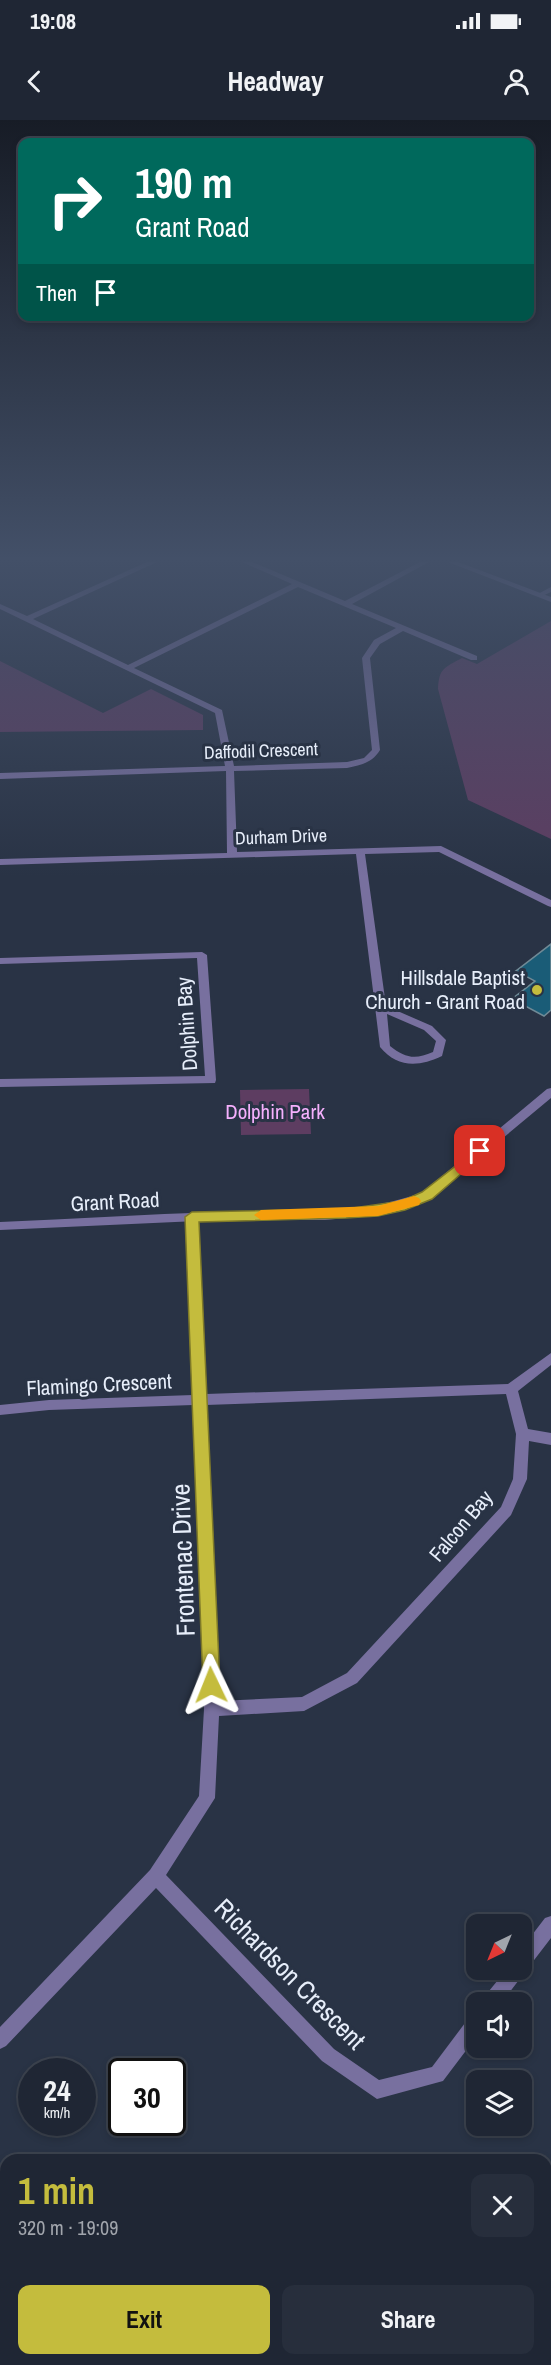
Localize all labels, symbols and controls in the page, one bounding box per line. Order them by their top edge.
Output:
text: 19:08 [30,6,76,36]
text: Headway [228,63,324,99]
icon: back [18,65,51,98]
icon: person [500,65,533,98]
text: 190 m [135,155,233,211]
icon: right [36,162,114,240]
text: Grant Road [135,209,249,245]
icon: arrive [89,276,122,309]
text: Then [36,278,77,308]
street label: Daffodil Crescent [204,736,318,765]
street label: Durham Drive [235,822,327,851]
place label: Hillsdale Baptist Church - Grant Road [365,963,525,1016]
street label: Dolphin Bay [169,976,204,1072]
marker: Hillsdale Baptist Church - Grant Road [530,983,544,997]
park label: Dolphin Park [225,1097,325,1126]
pin [454,1125,505,1176]
icon: arrive [463,1134,496,1167]
street label: Grant Road [70,1185,160,1218]
street label: Flamingo Crescent [26,1366,173,1403]
street label: Frontenac Drive [162,1483,203,1637]
street label: Falcon Bay [422,1483,499,1568]
position arrow [179,1653,243,1717]
street label: Richardson Crescent [207,1890,374,2057]
north arrow [466,1914,532,1980]
map controls [466,1914,532,2136]
button: sound [466,1992,532,2058]
speed limit sign: 30 [108,2058,186,2136]
text: 24 [43,2070,71,2110]
button: layers [466,2070,532,2136]
text: km/h [44,2102,70,2123]
text: 1 min [18,2167,95,2215]
button: close [471,2174,534,2237]
text: 320 m · 19:09 [18,2214,118,2241]
button: Exit [18,2285,270,2354]
button: Share [282,2285,534,2354]

